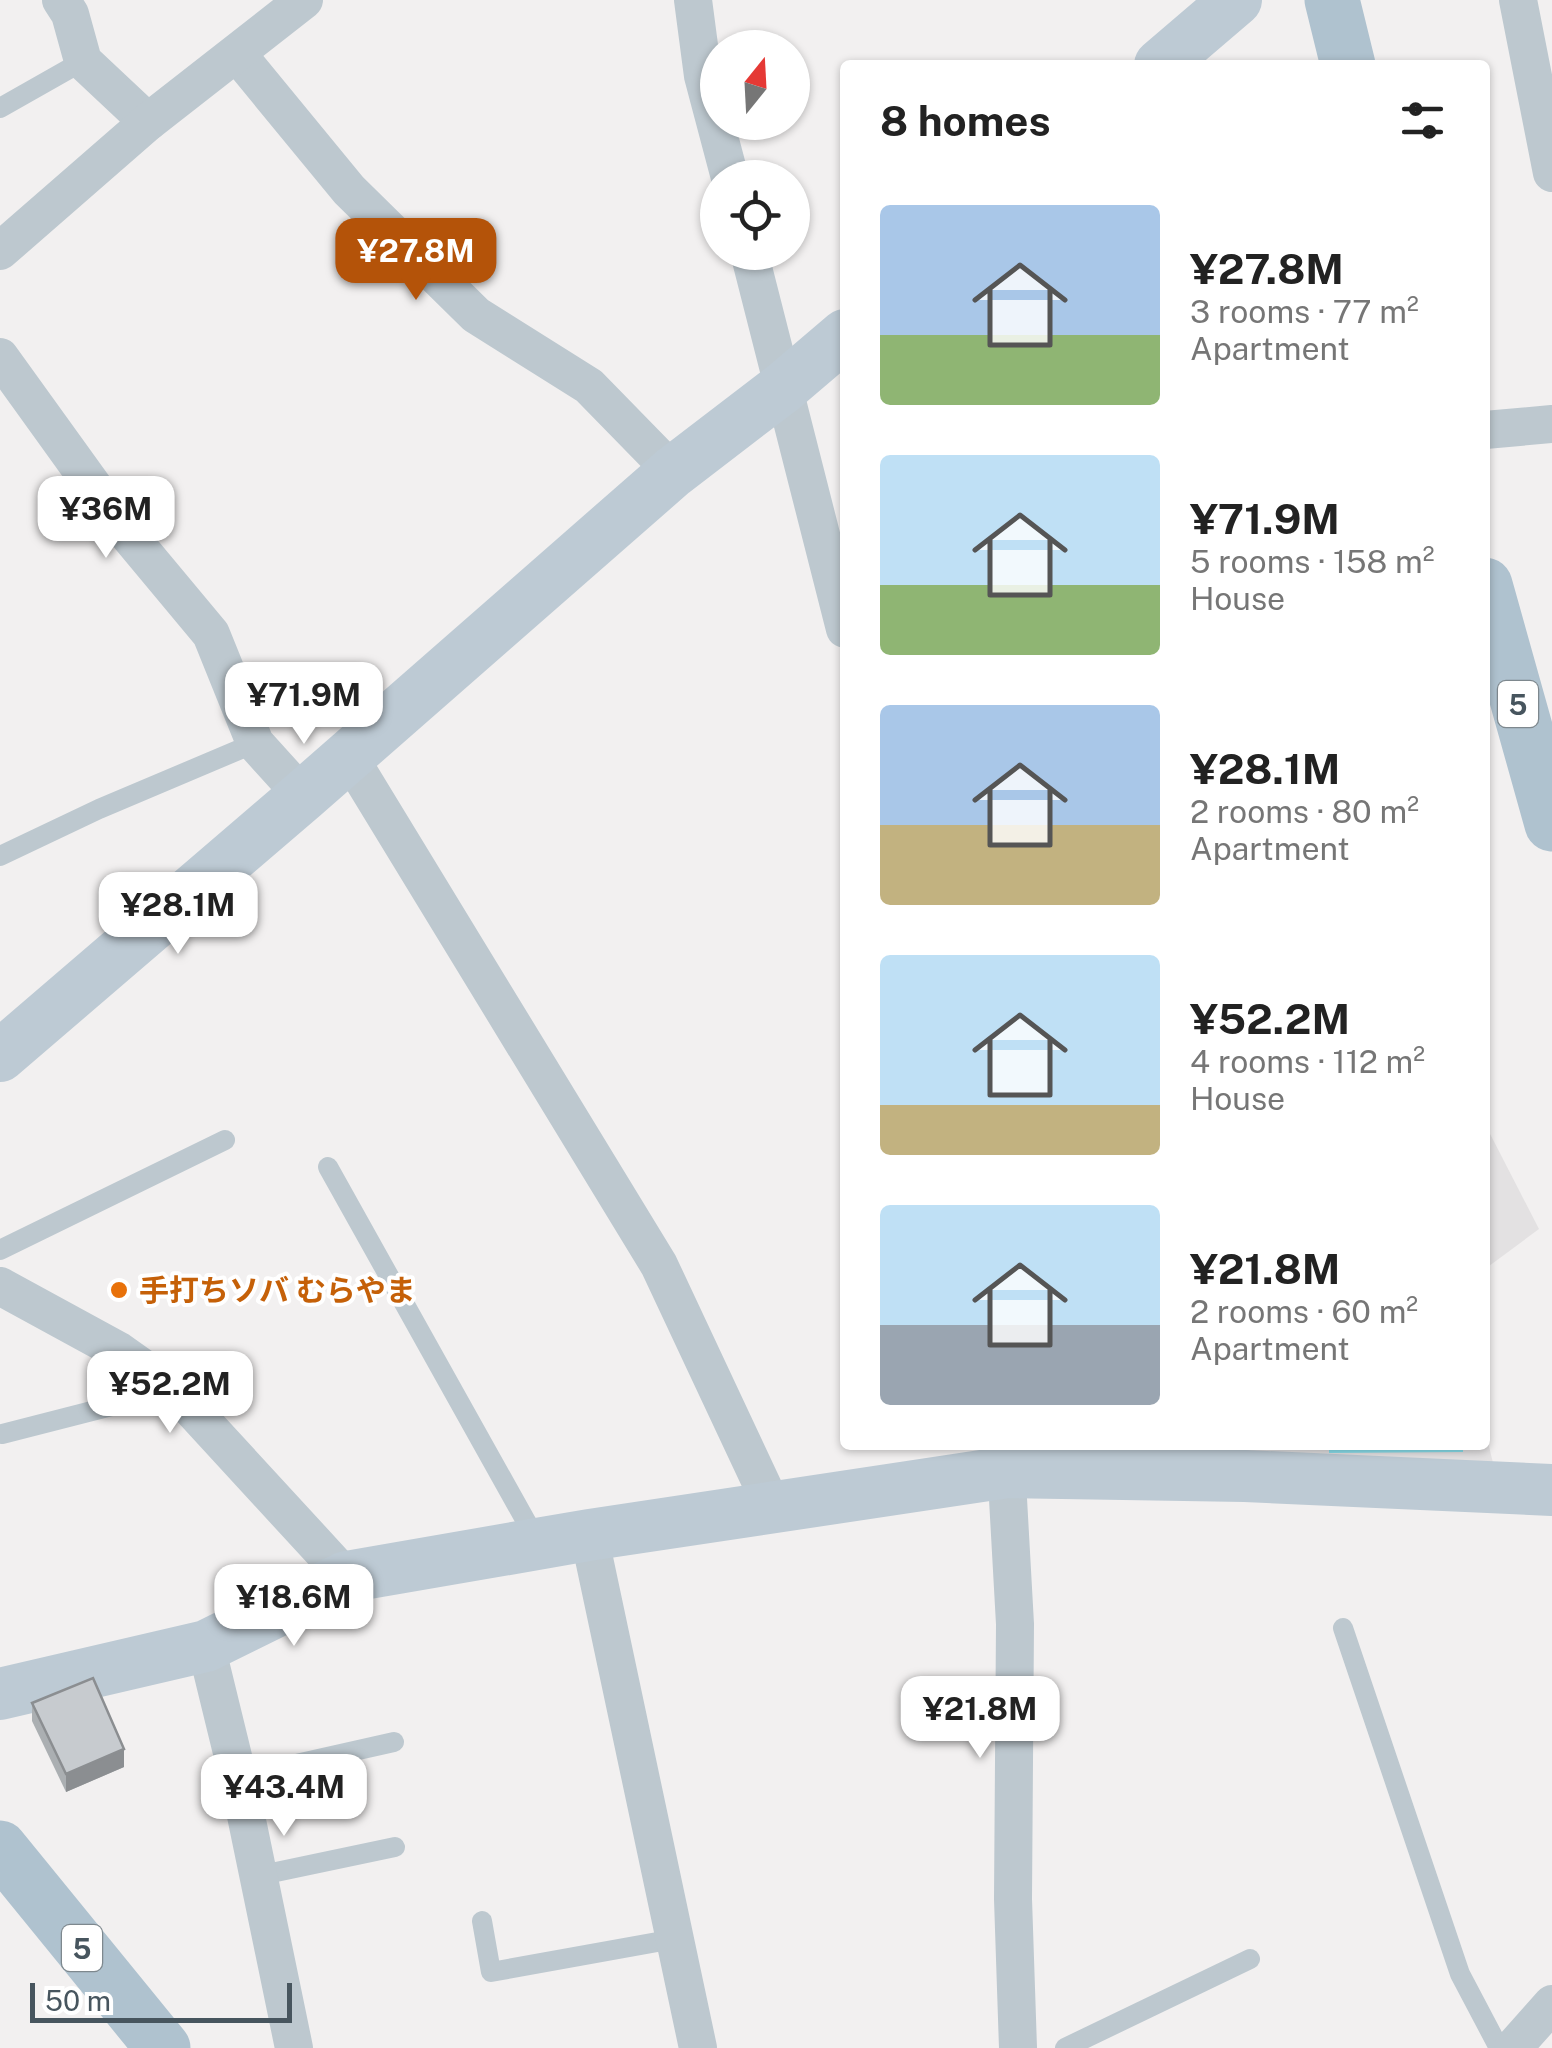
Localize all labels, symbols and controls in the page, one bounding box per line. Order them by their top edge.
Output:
north arrow [700,30,810,140]
map controls [700,30,810,270]
icon: filters [1395,93,1450,148]
text: 8 homes [880,96,1051,145]
button: locate [700,160,810,270]
pin: ¥27.8M [335,218,497,303]
text: ¥27.8M [357,232,475,269]
text: ¥27.8M [1190,244,1344,293]
icon: home [960,245,1080,365]
text: 3 rooms · 77 m² [1190,293,1419,330]
text: Apartment [1190,330,1350,367]
pin: ¥36M [47,476,165,561]
text: ¥36M [60,490,152,527]
text: ¥71.9M [1190,494,1340,543]
icon: home [960,495,1080,615]
text: 5 rooms · 158 m² [1190,543,1434,580]
text: House [1190,580,1285,617]
pin: ¥71.9M [223,662,385,747]
text: ¥71.9M [247,676,361,713]
road number: 5 [1498,681,1538,727]
text: ¥28.1M [1190,744,1340,793]
icon: home [960,745,1080,865]
text: 2 rooms · 80 m² [1190,793,1419,830]
text: Apartment [1190,830,1350,867]
pin: ¥28.1M [97,872,259,957]
text: ¥28.1M [121,886,235,923]
text: ¥52.2M [1190,994,1350,1043]
icon: home [960,995,1080,1115]
text: 4 rooms · 112 m² [1190,1043,1425,1080]
text: House [1190,1080,1285,1117]
text: ¥21.8M [1190,1244,1340,1293]
icon: home [960,1245,1080,1365]
place label: 手打ちソバ むらやま [139,1272,416,1308]
marker: 手打ちソバ むらやま [108,1279,130,1301]
text: 2 rooms · 60 m² [1190,1293,1418,1330]
text: Apartment [1190,1330,1350,1367]
pin: ¥52.2M [89,1351,251,1436]
text: ¥52.2M [109,1365,231,1402]
pin: ¥18.6M [213,1564,375,1649]
text: ¥18.6M [236,1578,352,1615]
pin: ¥21.8M [899,1676,1061,1761]
text: ¥21.8M [923,1690,1037,1727]
pin: ¥43.4M [203,1754,365,1839]
text: ¥43.4M [223,1768,345,1805]
road number: 5 [62,1925,102,1971]
scale bar [30,1978,292,2022]
text: 50 m [45,1984,111,2017]

